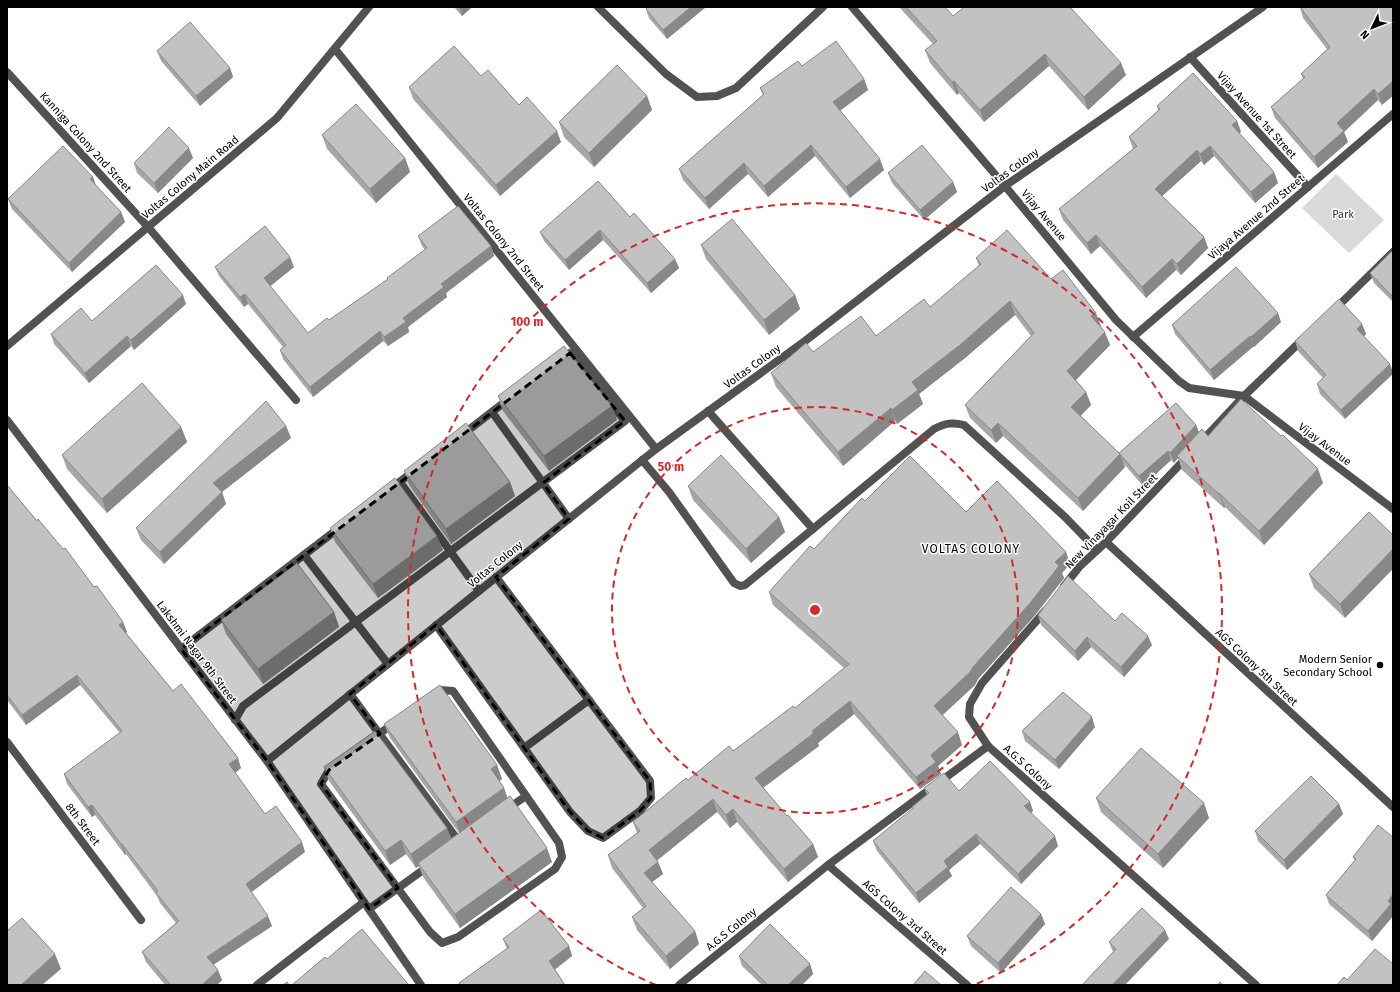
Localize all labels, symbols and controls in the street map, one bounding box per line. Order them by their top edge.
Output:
north arrow [1352,8,1392,48]
text: N [1358,27,1372,42]
street label: Vijay Avenue 1st Street [1214,69,1299,162]
street label: Kanniga Colony 2nd Street [37,89,134,195]
street label: Voltas Colony Main Road [139,133,241,222]
street label: Voltas Colony [979,145,1042,195]
street label: Vijaya Avenue 2nd Street [1206,172,1307,263]
street label: Vijay Avenue [1018,187,1069,244]
street label: Voltas Colony 2nd Street [460,191,547,294]
park label: Park [1332,208,1354,221]
text: 100 m [511,315,543,329]
street label: Voltas Colony [721,341,784,391]
street label: Vijay Avenue [1296,420,1354,469]
text: 50 m [658,460,684,474]
street label: New Vinayagar Koil Street [1062,471,1160,572]
street label: Voltas Colony [465,538,526,591]
district label: VOLTAS COLONY [922,542,1020,556]
street label: Lakshmi Nagar 9th Street [154,598,239,706]
centre of rings [808,603,822,617]
street label: AGS Colony 5th Street [1213,626,1300,709]
place label: Modern Senior Secondary School [1283,653,1373,679]
marker: Modern Senior Secondary School [1375,660,1385,670]
street label: A.G.S Colony [1001,742,1055,793]
street label: 8th Street [63,801,103,848]
street label: AGS Colony 3rd Street [860,877,949,958]
street label: A.G.S Colony [704,905,760,954]

